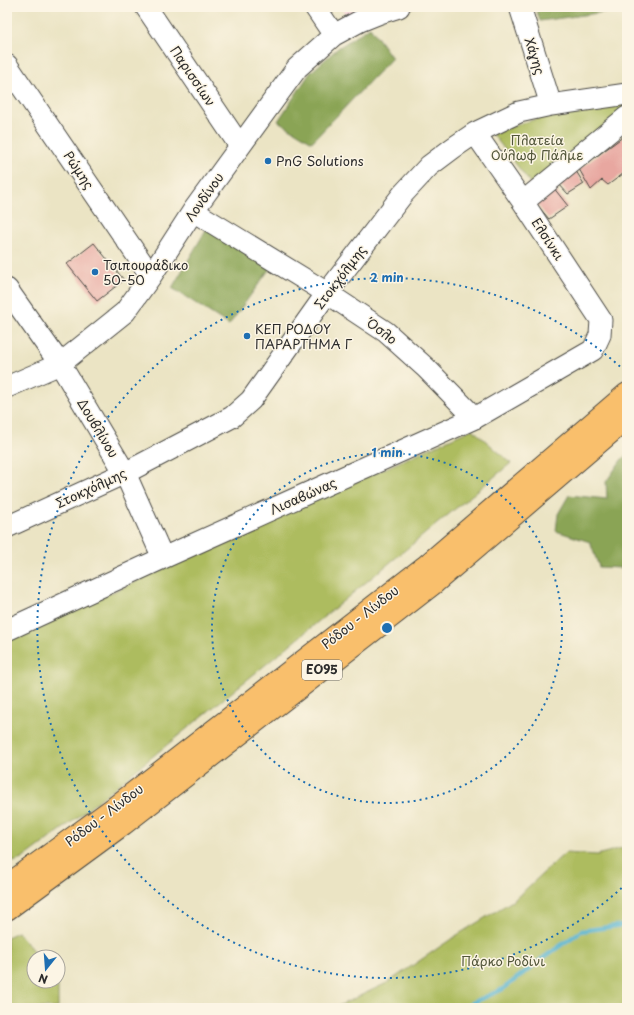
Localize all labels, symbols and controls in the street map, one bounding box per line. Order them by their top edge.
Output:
street label: Χάγης [521,35,550,77]
street label: Παρισσίων [166,42,221,110]
park label: Πλατεία Ούλωφ Πάλμε [491,130,583,164]
street label: Ρώμης [60,147,99,193]
place label: PnG Solutions [276,151,364,170]
marker: PnG Solutions [263,156,273,166]
street label: Λονδίνου [180,168,227,225]
street label: Ελσίνκι [528,214,569,264]
street label: Στοκχόλμης [309,240,370,313]
place label: Τσιπουράδικο 50-50 [103,255,188,289]
marker: Τσιπουράδικο 50-50 [90,267,100,277]
text: 2 min [370,268,404,286]
street label: Όσλο [362,312,401,348]
place label: ΚΕΠ ΡΟΔΟΥ ΠΑΡΑΡΤΗΜΑ Γ [255,319,353,353]
marker: ΚΕΠ ΡΟΔΟΥ ΠΑΡΑΡΤΗΜΑ Γ [242,331,252,341]
street label: Δουβλίνου [73,394,124,461]
text: 1 min [371,443,403,461]
street label: Στοκχόλμης [52,463,129,512]
street label: Λισαβώνας [267,472,339,519]
street label: Ρόδου - Λίνδου [317,580,402,653]
centre of rings [380,621,394,635]
road number: ΕΟ95 [302,660,342,680]
street label: Ρόδου - Λίνδου [61,779,147,850]
north arrow [26,949,66,989]
park label: Πάρκο Ροδίνι [461,951,545,970]
text: N [36,970,50,988]

